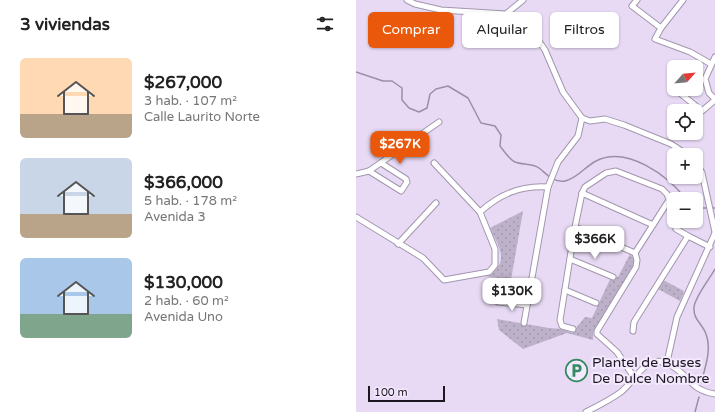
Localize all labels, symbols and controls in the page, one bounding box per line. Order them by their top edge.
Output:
chip: Comprar [368,12,454,48]
chip: Alquilar [462,12,542,48]
chip: Filtros [550,12,619,48]
icon: filters [314,13,336,35]
text: 3 viviendas [20,14,110,35]
north arrow [667,60,703,96]
map controls [667,60,703,228]
text: $267,000 [144,72,222,93]
icon: home [52,74,100,122]
text: 3 hab. · 107 m² [144,93,237,109]
button: locate [667,104,703,140]
text: Calle Laurito Norte [144,109,260,125]
pin: $267K [372,131,428,165]
text: $267K [379,136,421,152]
button: + [667,148,703,184]
text: $366,000 [144,172,223,193]
icon: home [52,174,100,222]
button: − [667,192,703,228]
text: 5 hab. · 178 m² [144,193,237,209]
text: Avenida 3 [144,209,206,225]
pin: $366K [567,226,623,260]
text: $366K [574,231,616,247]
text: $130,000 [144,272,223,293]
icon: home [52,274,100,322]
pin: $130K [484,278,540,312]
text: $130K [491,283,533,299]
text: 2 hab. · 60 m² [144,293,229,309]
text: Avenida Uno [144,309,223,325]
place label: Plantel de Buses De Dulce Nombre [592,354,710,387]
parking icon: Plantel de Buses De Dulce Nombre [563,357,589,383]
scale bar [368,384,445,403]
text: 100 m [374,386,408,399]

